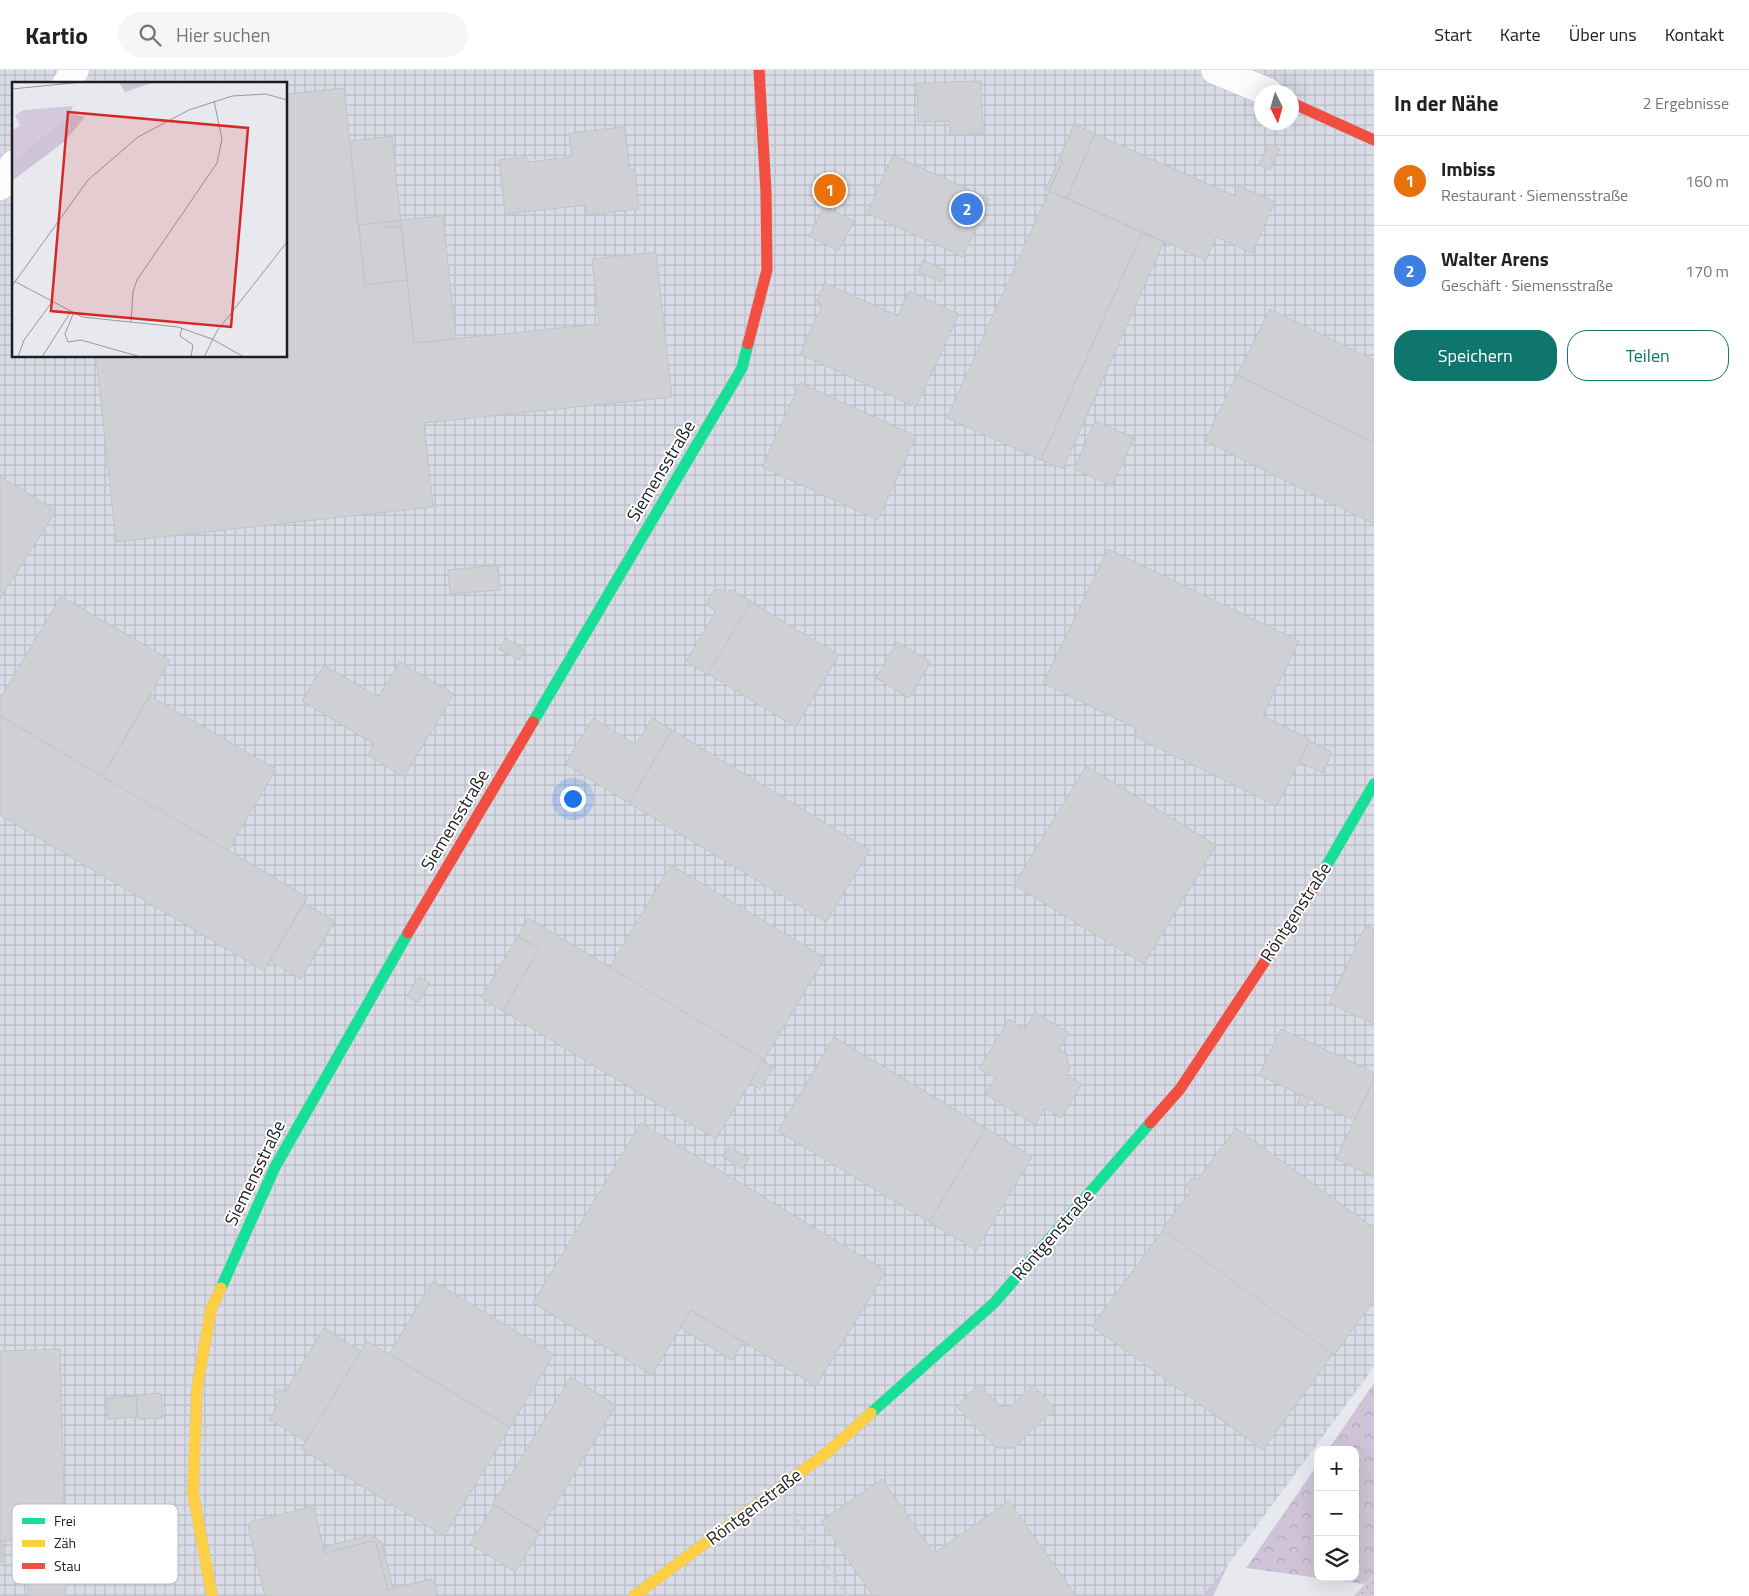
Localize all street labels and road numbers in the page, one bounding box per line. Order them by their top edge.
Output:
street label: Siemensstraße [620,415,702,527]
street label: Siemensstraße [414,764,496,876]
street label: Röntgenstraße [1253,857,1338,967]
street label: Siemensstraße [217,1115,292,1230]
street label: Röntgenstraße [1005,1183,1100,1286]
street label: Röntgenstraße [700,1462,807,1552]

